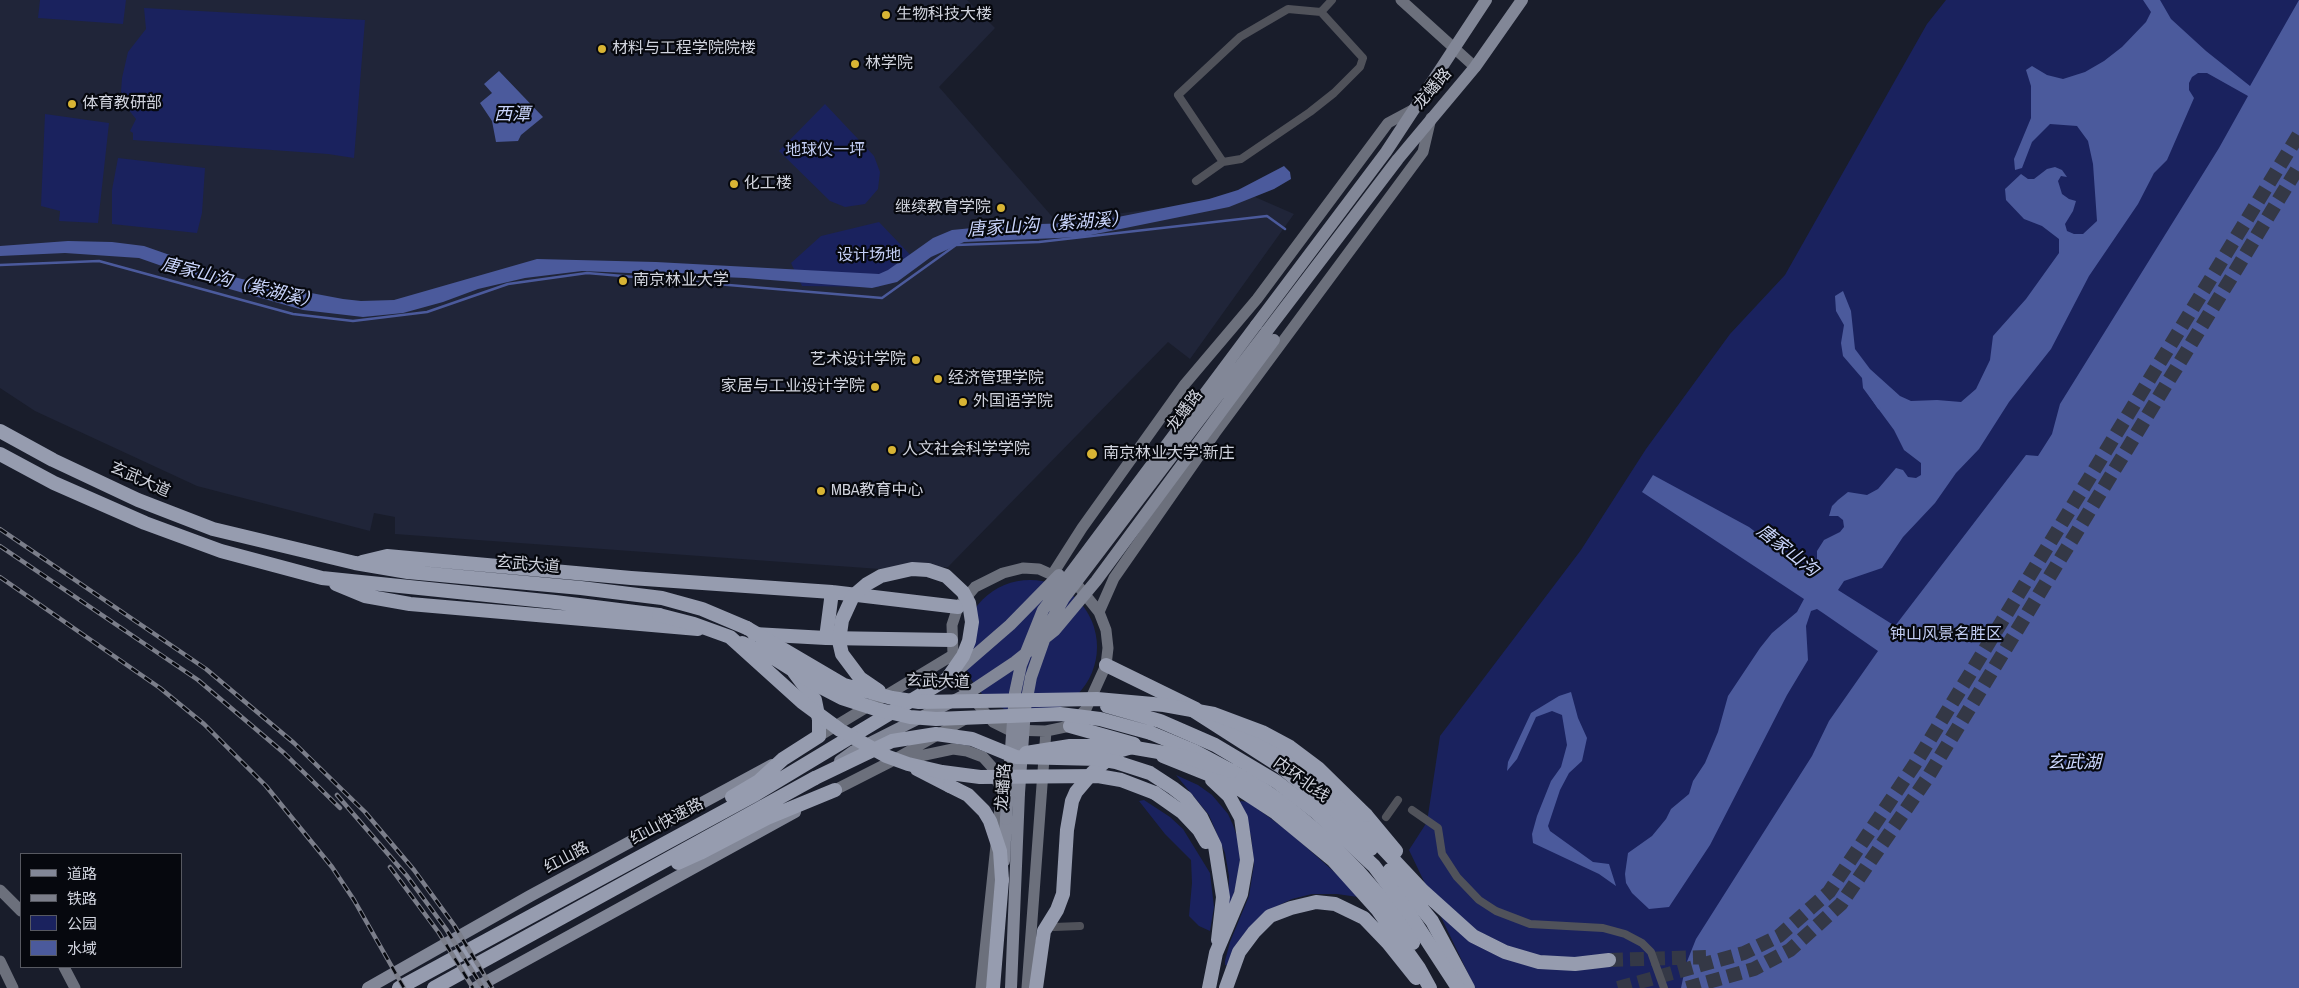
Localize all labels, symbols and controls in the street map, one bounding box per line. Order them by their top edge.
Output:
place label: 生物科技大楼 [896,5,992,25]
marker: 生物科技大楼 [880,9,892,21]
place label: 材料与工程学院院楼 [612,39,756,59]
marker: 材料与工程学院院楼 [596,43,608,55]
place label: 林学院 [865,54,913,74]
marker: 林学院 [849,58,861,70]
street label: 龙蟠路 [1410,65,1456,113]
place label: 体育教研部 [82,94,162,114]
marker: 体育教研部 [66,98,78,110]
water label: 西潭 [494,104,530,126]
park label: 地球仪一坪 [785,141,865,161]
place label: 化工楼 [744,174,792,194]
marker: 化工楼 [728,178,740,190]
place label: 继续教育学院 [895,198,991,218]
marker: 继续教育学院 [995,202,1007,214]
water label: 唐家山沟（紫湖溪） [966,209,1130,241]
park label: 设计场地 [837,246,901,266]
water label: 唐家山沟（紫湖溪） [159,254,321,314]
place label: 南京林业大学 [633,271,729,291]
marker: 南京林业大学 [617,275,629,287]
place label: 艺术设计学院 [810,350,906,370]
marker: 艺术设计学院 [910,354,922,366]
place label: 经济管理学院 [948,369,1044,389]
marker: 经济管理学院 [932,373,944,385]
place label: 家居与工业设计学院 [721,377,865,397]
marker: 家居与工业设计学院 [869,381,881,393]
street label: 龙蟠路 [1163,386,1207,436]
place label: 外国语学院 [973,392,1053,412]
marker: 外国语学院 [957,396,969,408]
place label: 人文社会科学学院 [902,440,1030,460]
marker: 人文社会科学学院 [886,444,898,456]
place label: 南京林业大学·新庄 [1103,444,1235,464]
marker: 南京林业大学·新庄 [1085,447,1099,461]
street label: 玄武大道 [107,458,173,502]
place label: MBA教育中心 [831,481,923,501]
marker: MBA教育中心 [815,485,827,497]
water label: 唐家山沟 [1752,520,1822,582]
street label: 玄武大道 [495,553,561,577]
park label: 钟山风景名胜区 [1890,625,2002,645]
street label: 玄武大道 [906,671,970,693]
water label: 玄武湖 [2047,752,2101,774]
street label: 内环北线 [1269,753,1333,807]
street label: 龙蟠路 [993,762,1015,812]
street label: 红山快速路 [627,795,707,849]
street label: 红山路 [541,838,593,878]
legend [20,853,182,968]
text: 道路 [67,863,97,884]
text: 铁路 [67,888,97,909]
text: 公园 [67,913,97,934]
text: 水域 [67,938,97,959]

